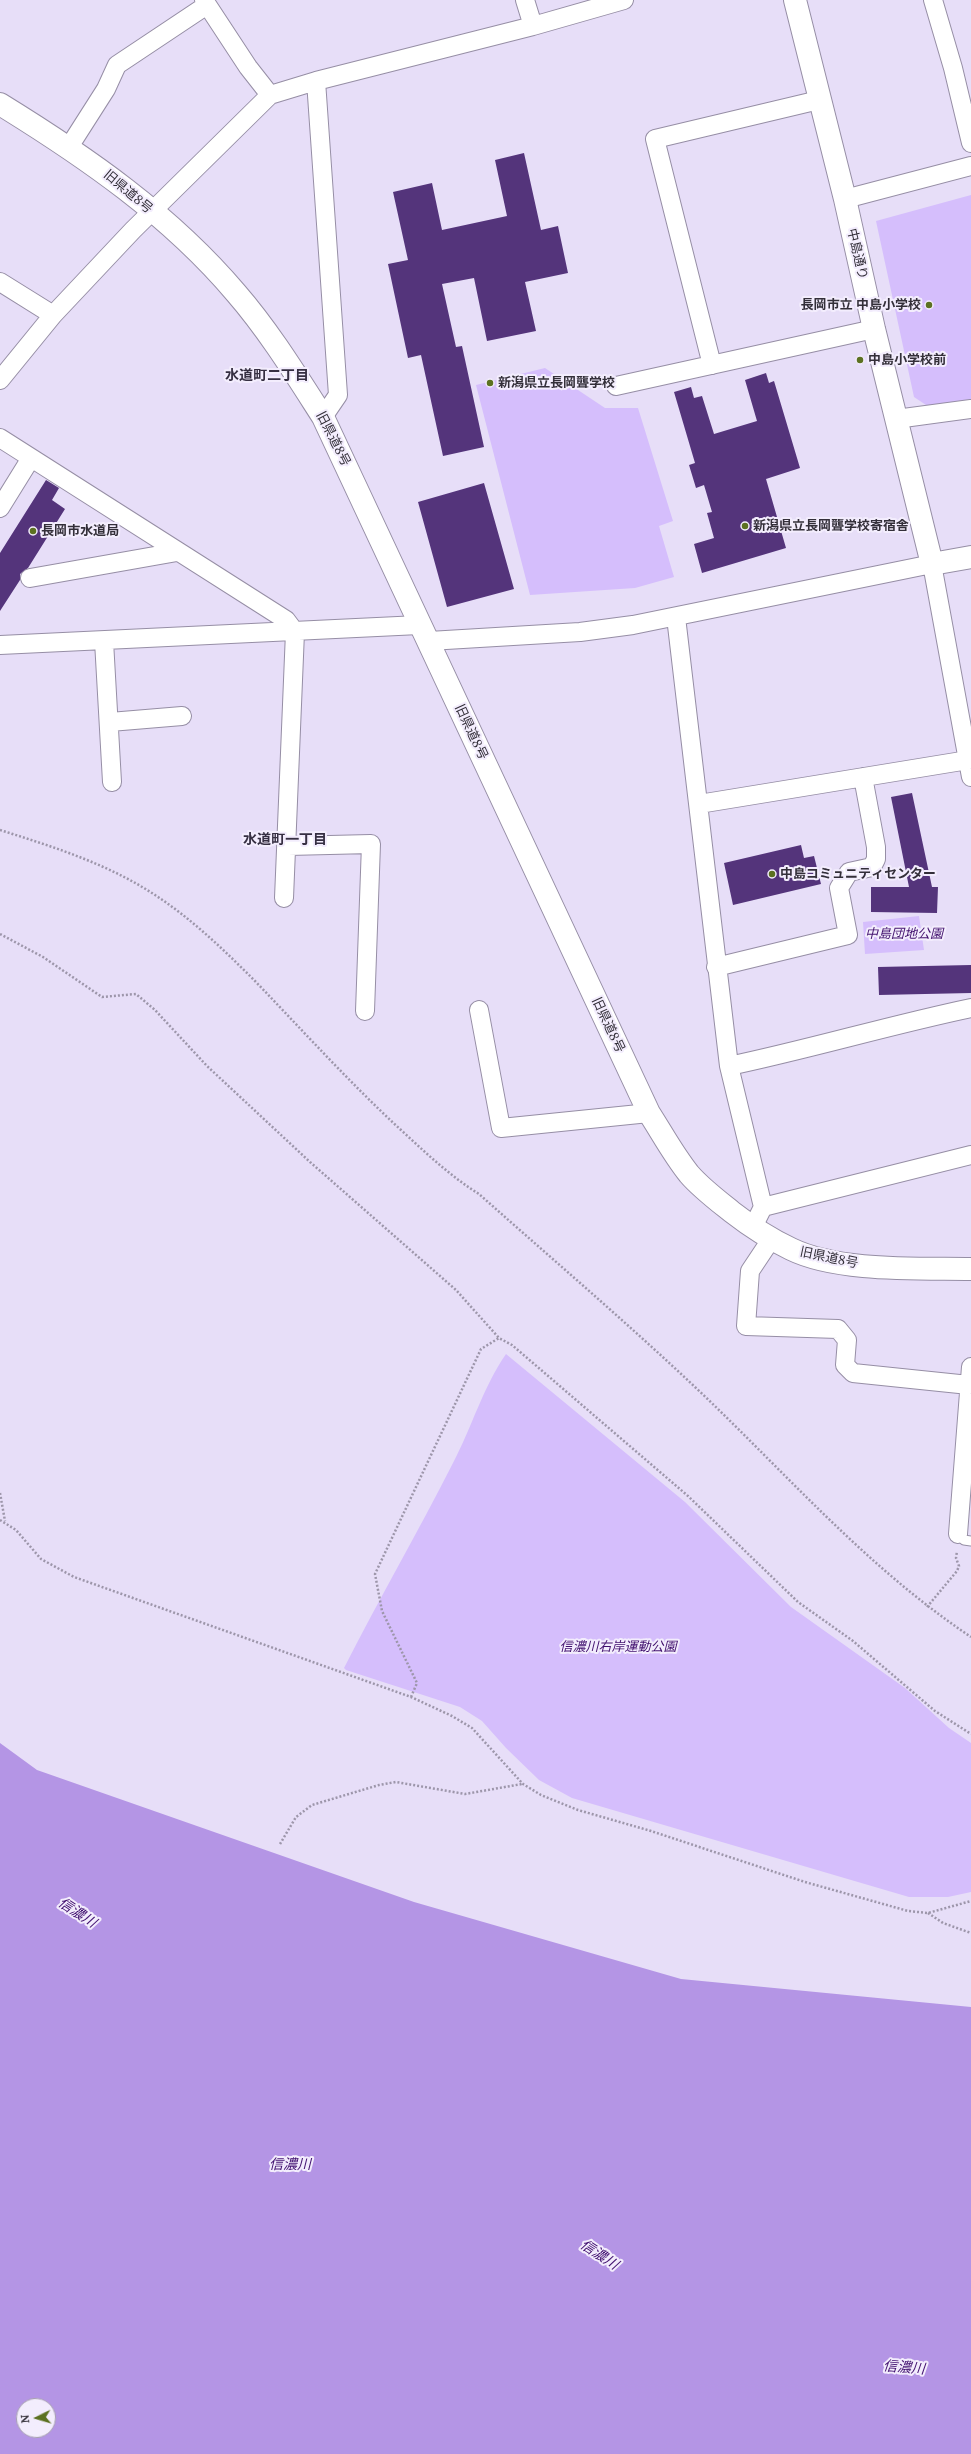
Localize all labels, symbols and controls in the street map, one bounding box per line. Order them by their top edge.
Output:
street label: 旧県道8号 [100,167,156,217]
street label: 中島通り [844,227,870,281]
place label: 長岡市立 中島小学校 [801,297,921,313]
marker: 長岡市立 中島小学校 [924,300,934,310]
place label: 中島小学校前 [868,352,946,368]
marker: 中島小学校前 [855,355,865,365]
district label: 水道町二丁目 [225,368,309,384]
place label: 新潟県立長岡聾学校 [498,375,615,391]
marker: 新潟県立長岡聾学校 [485,378,495,388]
street label: 旧県道8号 [313,409,353,469]
place label: 新潟県立長岡聾学校寄宿舎 [753,518,909,534]
marker: 新潟県立長岡聾学校寄宿舎 [740,521,750,531]
place label: 長岡市水道局 [41,523,119,539]
marker: 長岡市水道局 [28,526,38,536]
street label: 旧県道8号 [451,702,491,762]
district label: 水道町一丁目 [243,832,327,848]
place label: 中島コミュニティセンター [780,866,936,882]
marker: 中島コミュニティセンター [767,869,777,879]
park label: 中島団地公園 [865,926,943,942]
street label: 旧県道8号 [588,995,628,1055]
street label: 旧県道8号 [798,1244,860,1272]
park label: 信濃川右岸運動公園 [560,1639,676,1655]
water label: 信濃川 [55,1895,99,1931]
water label: 信濃川 [269,2157,311,2173]
water label: 信濃川 [577,2237,621,2273]
water label: 信濃川 [882,2358,926,2378]
north arrow [16,2398,56,2438]
text: N [18,2414,32,2424]

